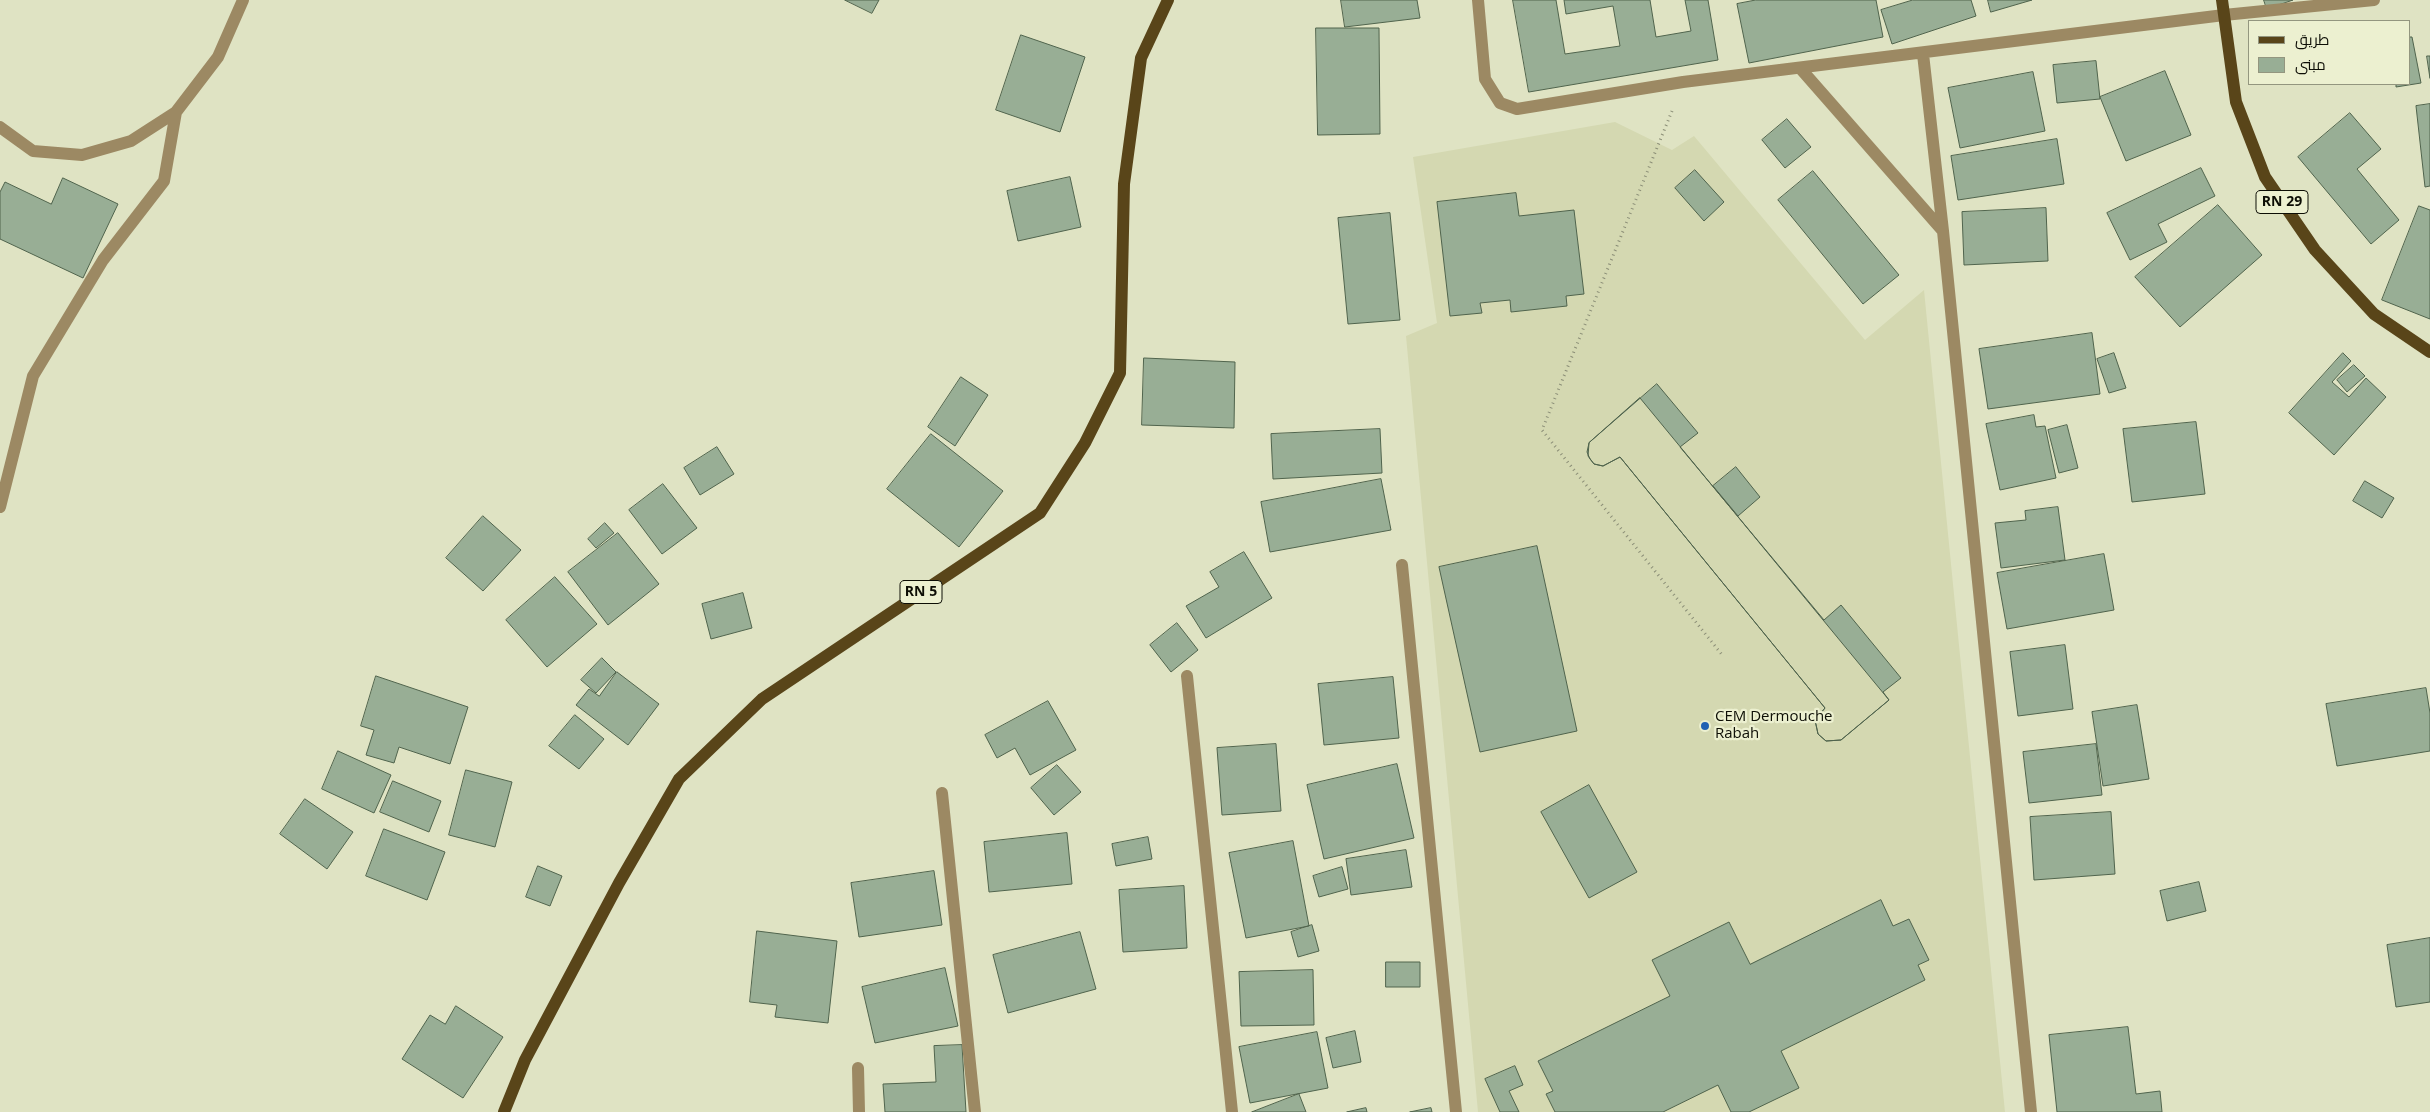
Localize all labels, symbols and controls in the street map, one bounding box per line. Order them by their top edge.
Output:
legend [2248,20,2410,85]
text: طريق [2295,29,2329,49]
text: مبنى [2295,54,2326,74]
road number: RN 29 [2256,190,2308,213]
road number: RN 5 [900,580,942,604]
place label: CEM Dermouche Rabah [1715,708,1833,743]
marker: CEM Dermouche Rabah [1699,720,1711,732]

